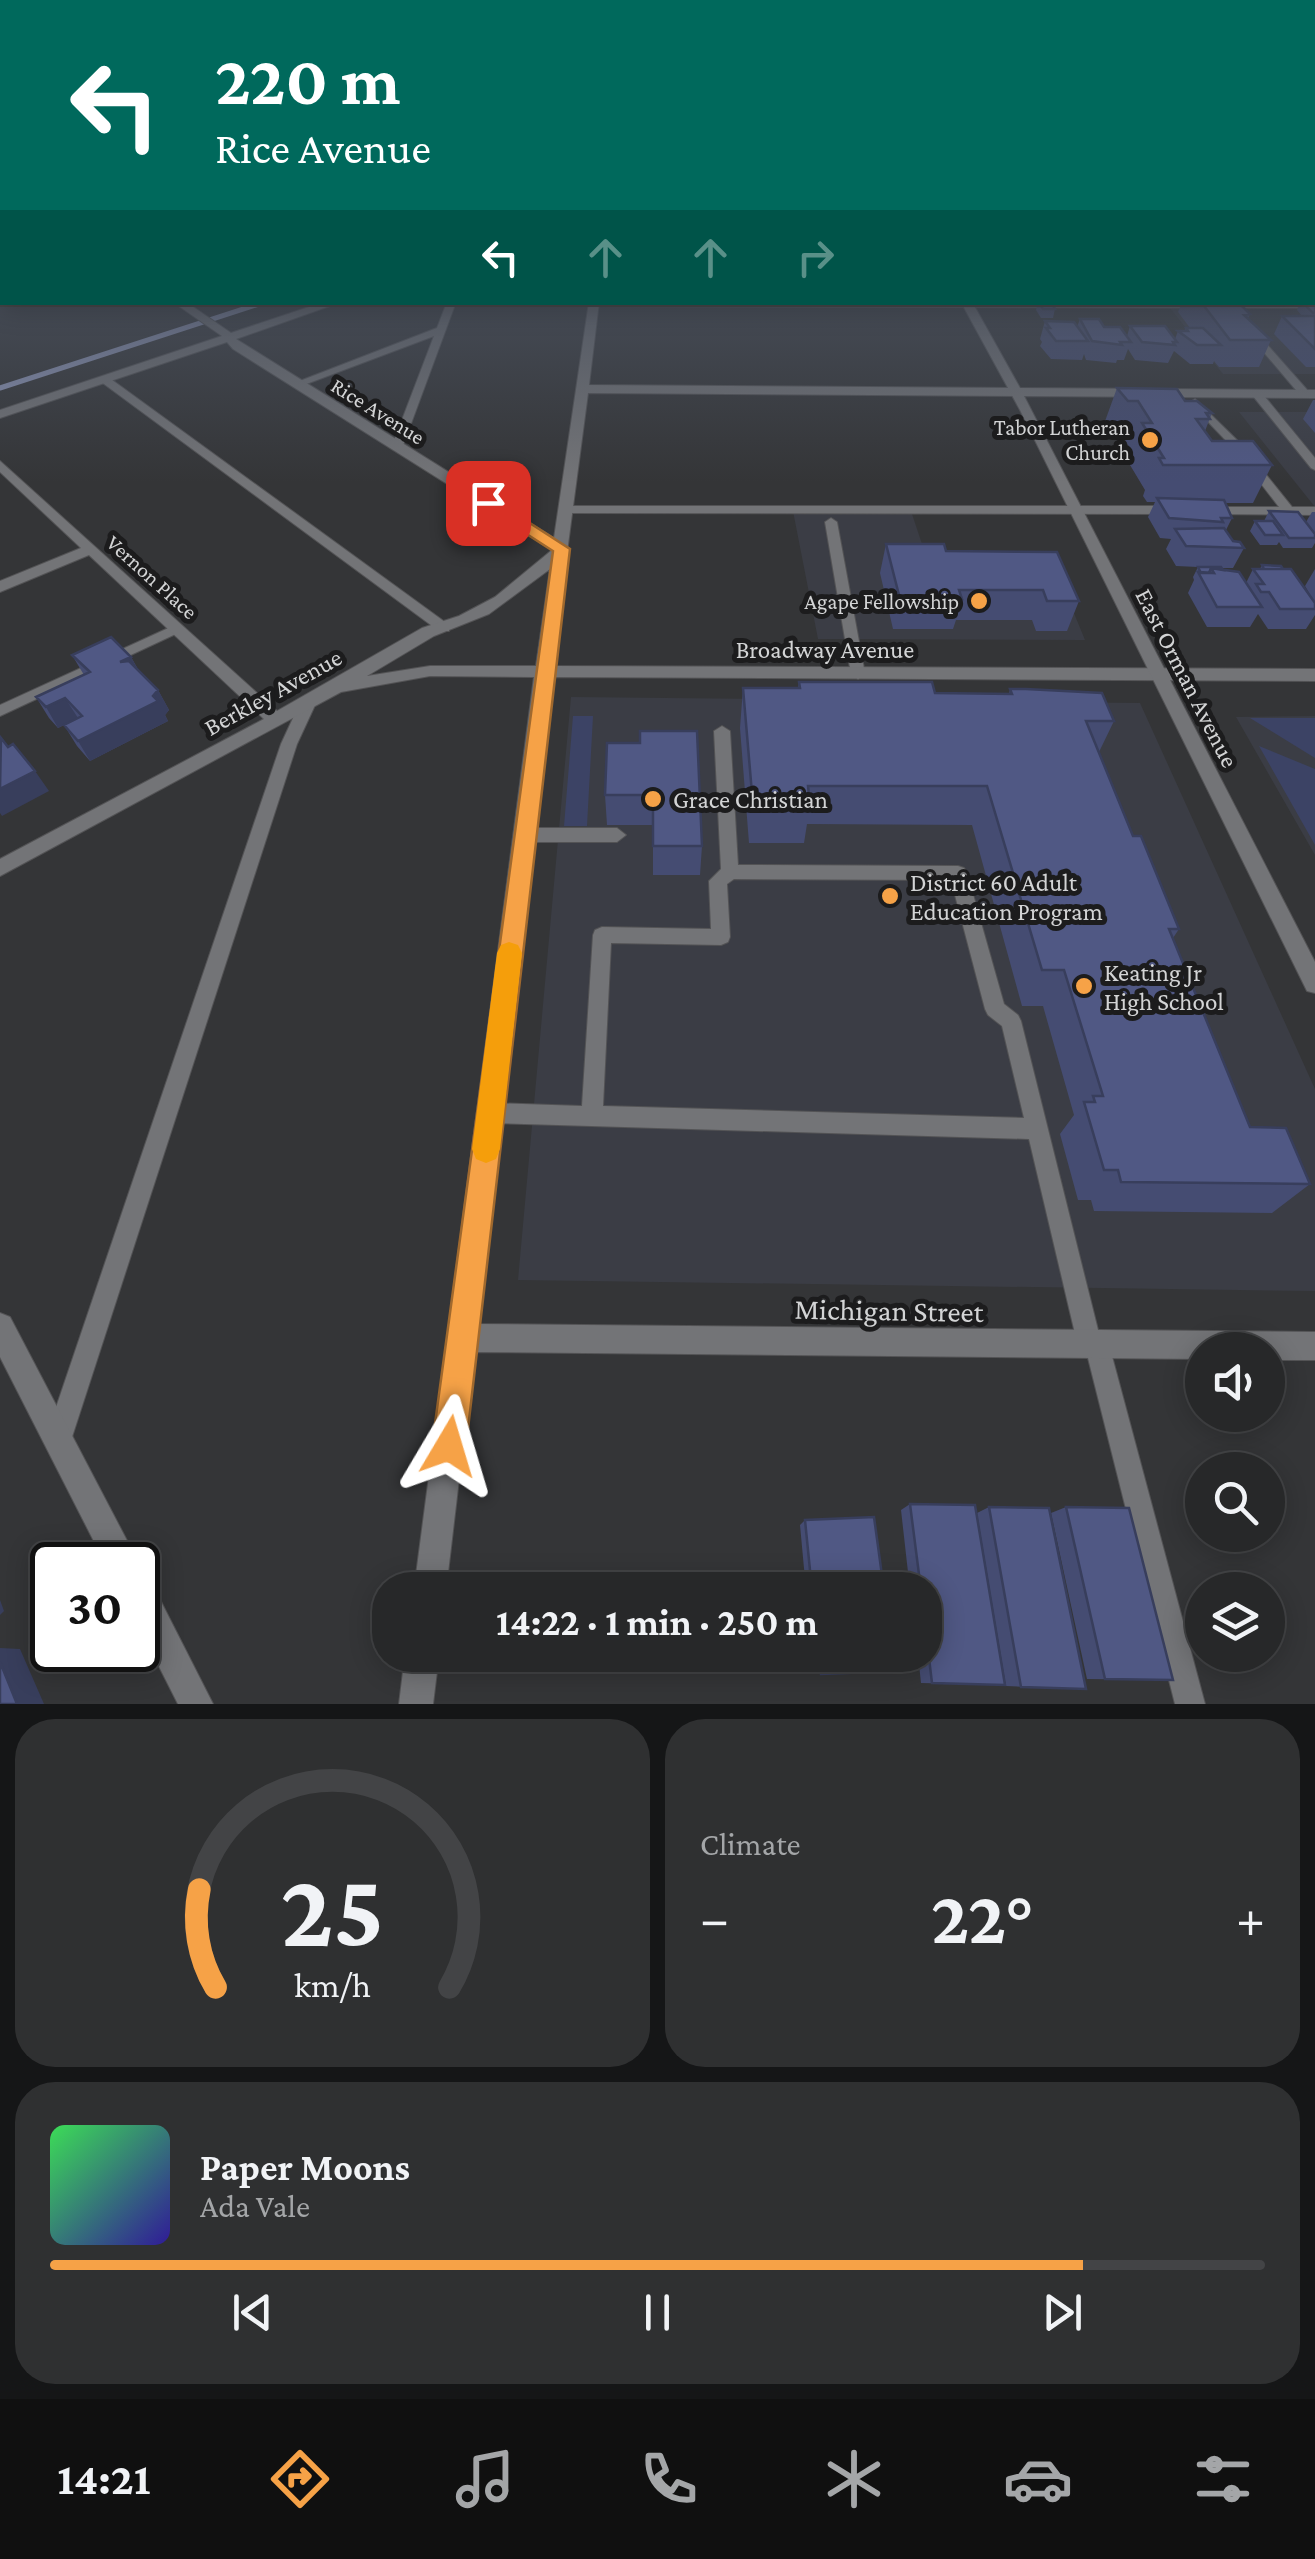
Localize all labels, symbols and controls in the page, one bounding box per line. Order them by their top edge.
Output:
icon: left [50,40,180,170]
text: 220 m [215,41,401,119]
text: Rice Avenue [215,123,431,173]
icon: left [473,230,528,285]
icon: ahead [578,230,633,285]
icon: ahead [683,230,738,285]
icon: right [788,230,843,285]
street label: Rice Avenue [327,372,429,450]
place label: Tabor Lutheran Church [994,415,1130,465]
marker: Tabor Lutheran Church [1139,429,1161,451]
pin [446,461,531,546]
icon: arrive [461,476,516,531]
street label: Vernon Place [101,530,203,624]
street label: East Orman Avenue [1130,584,1244,772]
place label: Agape Fellowship [804,589,959,614]
marker: Agape Fellowship [968,590,990,612]
street label: Broadway Avenue [736,636,914,664]
street label: Berkley Avenue [200,643,347,742]
place label: Grace Christian [673,786,828,813]
marker: Grace Christian [642,788,664,810]
place label: District 60 Adult Education Program [910,869,1103,926]
marker: District 60 Adult Education Program [879,885,901,907]
place label: Keating Jr High School [1104,959,1224,1016]
marker: Keating Jr High School [1073,975,1095,997]
street label: Michigan Street [794,1292,985,1329]
map controls [1185,1332,1285,1672]
button: sound [1185,1332,1285,1432]
position arrow [397,1394,501,1498]
button: search [1185,1452,1285,1552]
speed limit sign: 30 [30,1542,160,1672]
button: layers [1185,1572,1285,1672]
text: 14:22 · 1 min · 250 m [496,1601,818,1643]
text: Climate [700,1826,801,1862]
text: 25 [281,1852,385,1967]
text: 22° [931,1876,1034,1959]
text: − [700,1888,729,1949]
text: + [1236,1888,1265,1949]
text: km/h [294,1965,371,2005]
text: Paper Moons [200,2146,410,2188]
text: Ada Vale [200,2188,310,2224]
icon: previous [225,2285,280,2340]
icon: pause [630,2285,685,2340]
icon: next [1035,2285,1090,2340]
icon: directions [265,2444,335,2514]
icon: music [450,2444,520,2514]
icon: phone [634,2444,704,2514]
icon: climate [819,2444,889,2514]
icon: car [1003,2444,1073,2514]
icon: filters [1188,2444,1258,2514]
text: 14:21 [57,2454,151,2504]

